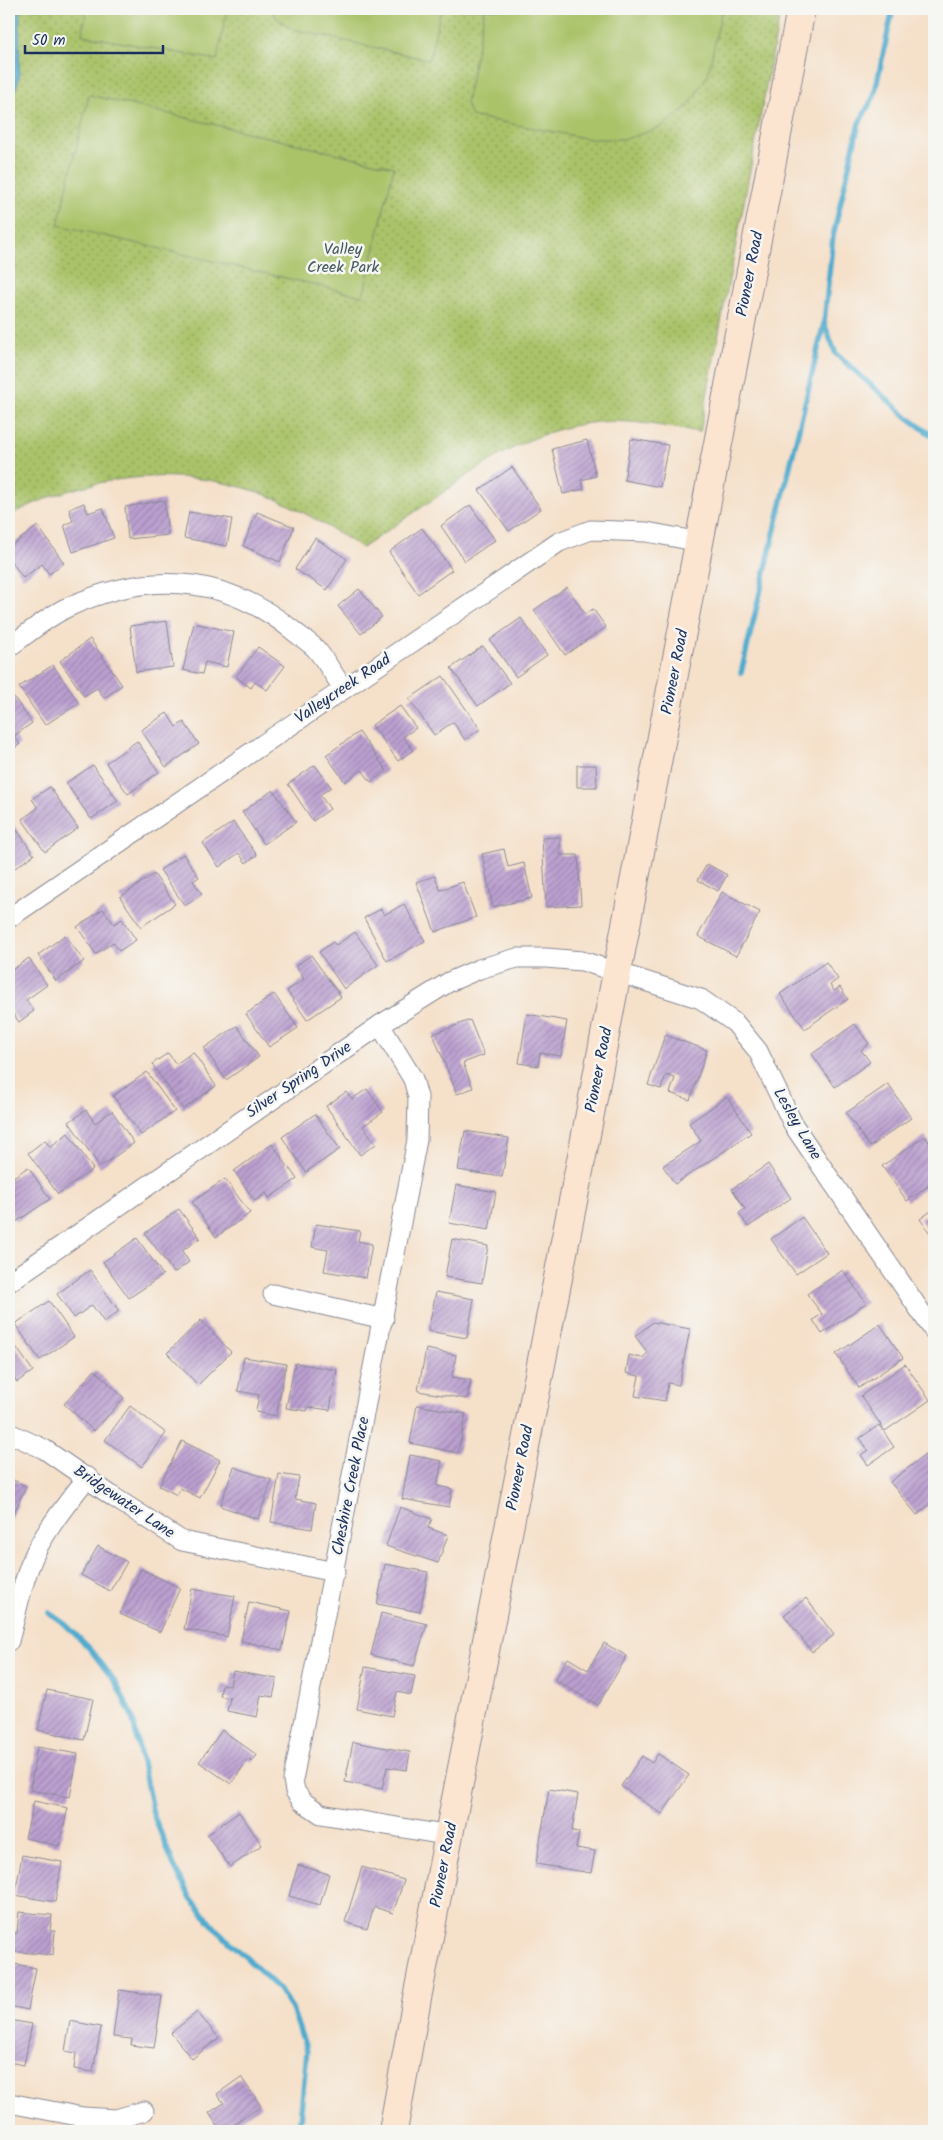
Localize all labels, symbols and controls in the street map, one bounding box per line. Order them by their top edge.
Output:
scale bar [25,22,162,54]
text: 50 m [32,29,66,53]
street label: Pioneer Road [729,228,771,319]
park label: Valley Creek Park [307,237,380,280]
street label: Pioneer Road [654,626,696,717]
street label: Valleycreek Road [290,647,397,731]
street label: Pioneer Road [578,1024,620,1115]
street label: Silver Spring Drive [241,1035,357,1125]
street label: Lesley Lane [766,1083,828,1165]
street label: Cheshire Creek Place [325,1414,377,1558]
street label: Pioneer Road [499,1422,541,1513]
street label: Bridgewater Lane [68,1459,180,1545]
street label: Pioneer Road [423,1819,465,1910]

